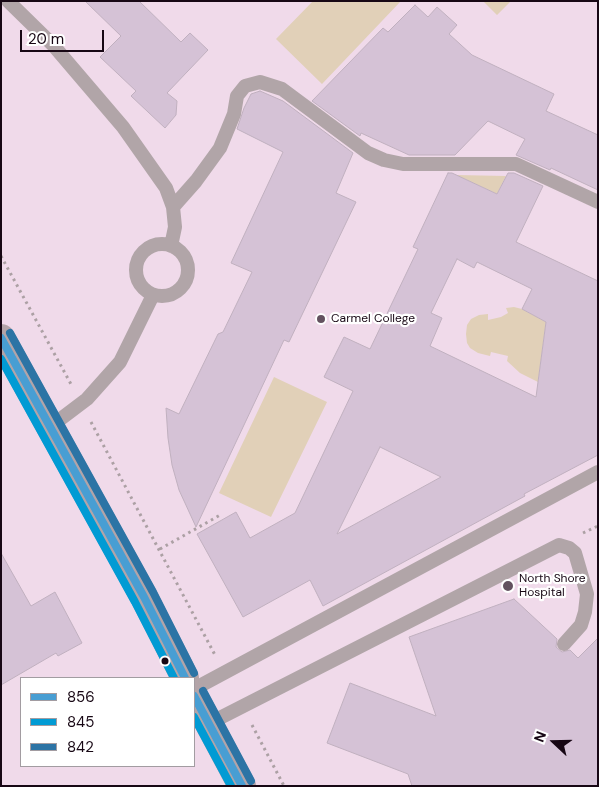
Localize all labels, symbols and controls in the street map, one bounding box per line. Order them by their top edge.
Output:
scale bar [22,20,106,52]
text: 20 m [28,29,64,49]
place label: Carmel College [331,312,415,326]
marker: Carmel College [315,313,327,325]
place label: North Shore Hospital [519,572,586,600]
marker: North Shore Hospital [501,579,515,593]
unlabelled marker [160,656,170,666]
legend [20,677,195,767]
text: 856 [67,687,95,707]
text: 845 [67,712,94,732]
north arrow [529,717,579,767]
text: N [530,729,550,745]
text: 842 [67,737,94,757]

